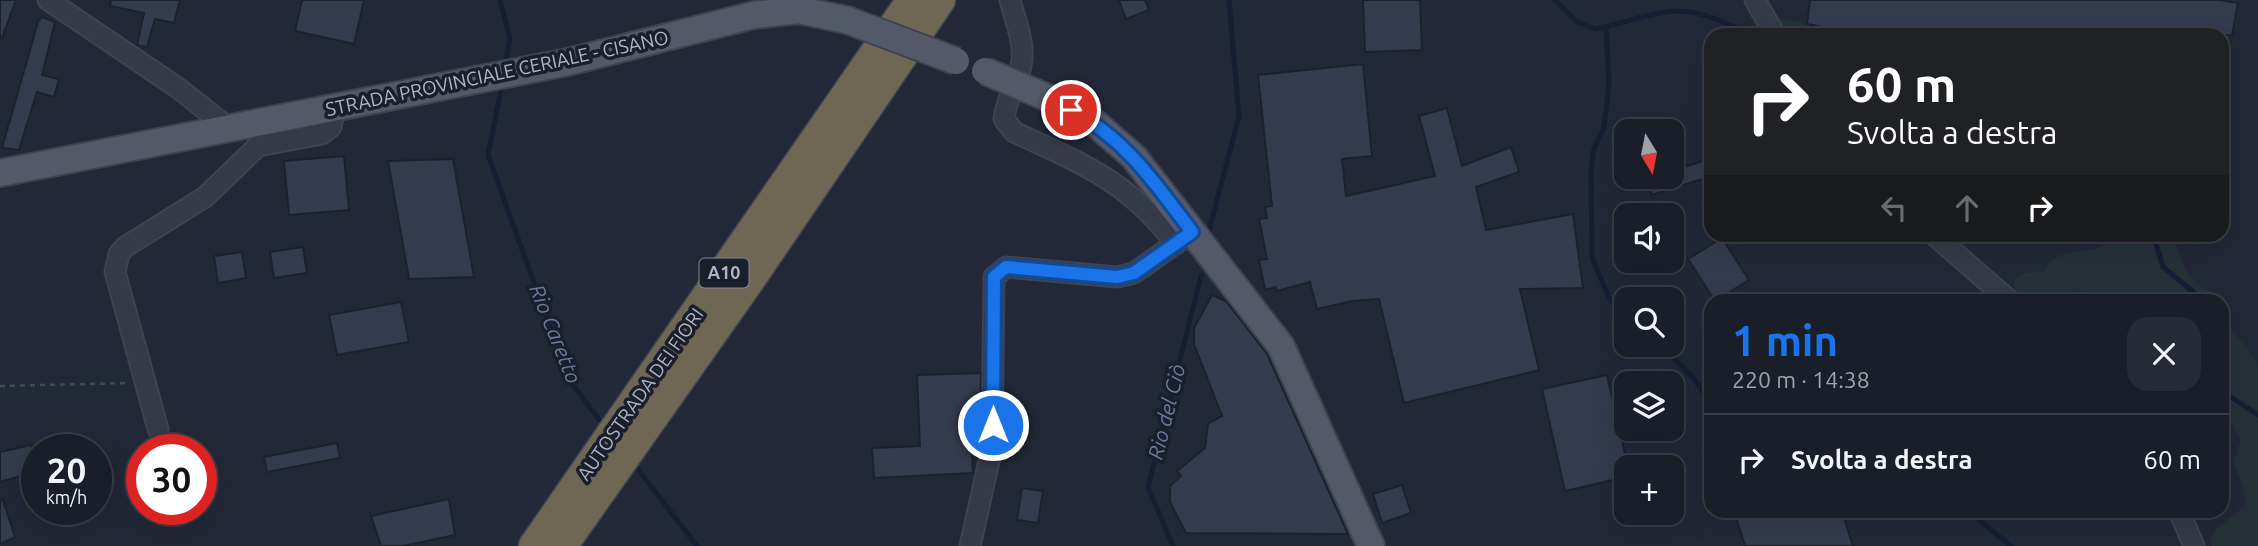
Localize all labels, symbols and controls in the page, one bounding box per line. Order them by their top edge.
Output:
street label: STRADA PROVINCIALE CERIALE - CISANO [324,26,670,120]
icon: right [1732,56,1823,147]
text: 60 m [1847,56,1956,111]
pin [1041,80,1101,140]
icon: arrive [1052,91,1090,129]
text: Svolta a destra [1847,114,2058,150]
north arrow [1614,119,1684,189]
map controls [1614,119,1684,525]
icon: left [1875,189,1913,227]
icon: ahead [1948,189,1986,227]
icon: right [2021,189,2059,227]
button: sound [1614,203,1684,273]
road number: A10 [700,258,748,288]
water label: Rio Caretto [525,281,587,387]
button: search [1614,287,1684,357]
street label: AUTOSTRADA DEI FIORI [572,304,708,484]
text: 1 min [1732,317,1838,364]
button: close [2127,317,2201,391]
water label: Rio del Ciò [1143,362,1189,462]
text: 220 m · 14:38 [1732,367,1870,392]
button: layers [1614,371,1684,441]
position arrow [956,388,1030,462]
speed limit sign: 30 [126,434,217,525]
icon: right [1732,441,1770,479]
text: Svolta a destra [1791,445,1973,474]
text: 60 m [2143,445,2201,474]
text: 20 [47,450,86,490]
button: + [1614,455,1684,525]
text: km/h [46,487,87,507]

